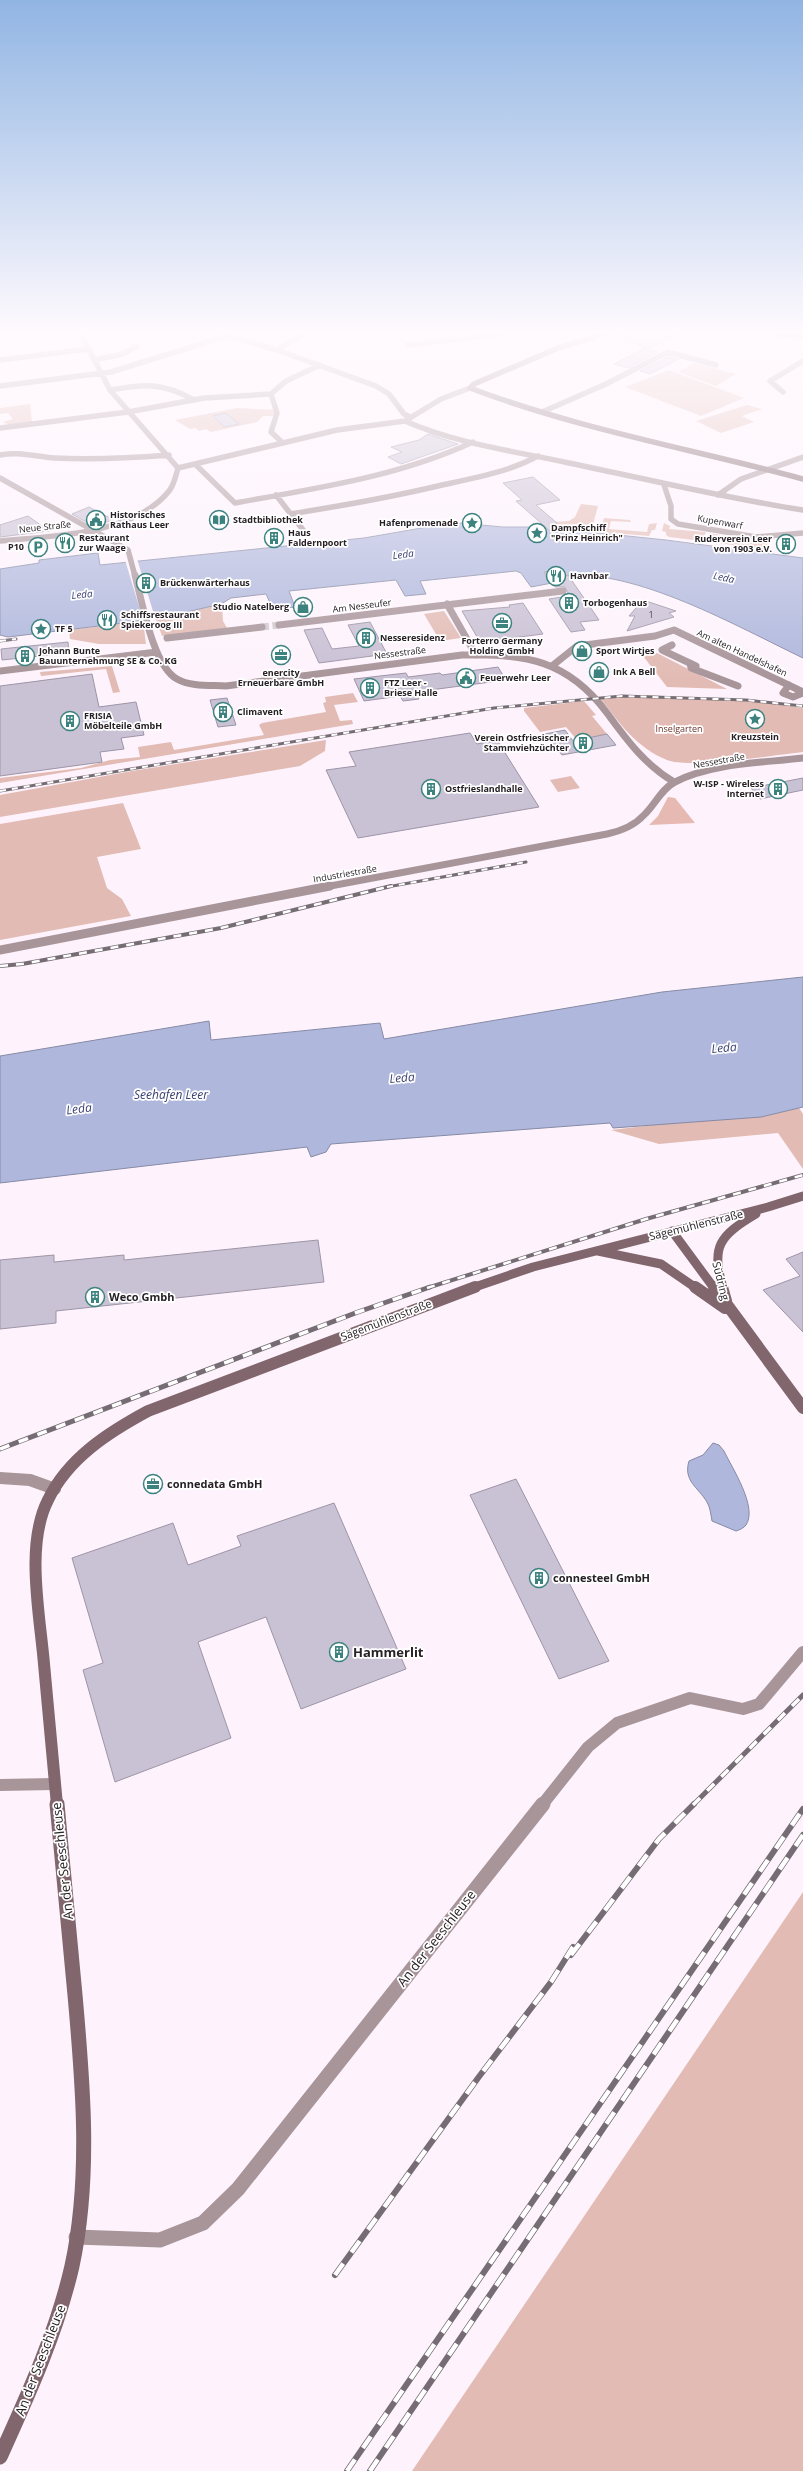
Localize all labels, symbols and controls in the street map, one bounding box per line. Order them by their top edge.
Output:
place label: Historisches Rathaus Leer [110,508,169,531]
public building icon: Historisches Rathaus Leer [85,509,107,531]
library icon: Stadtbibliothek [208,509,230,531]
street label: Kupenwarf [696,511,745,532]
place icon: Hafenpromenade [461,512,483,534]
place label: Stadtbibliothek [233,513,303,526]
place label: Hafenpromenade [379,516,458,529]
street label: Neue Straße [18,517,72,536]
place label: Dampfschiff "Prinz Heinrich" [551,521,623,544]
place icon: Dampfschiff "Prinz Heinrich" [526,522,548,544]
place label: Haus Faldernpoort [288,526,347,549]
building icon: Haus Faldernpoort [263,527,285,549]
place label: Restaurant zur Waage [79,531,129,554]
restaurant icon: Restaurant zur Waage [54,532,76,554]
place label: Ruderverein Leer von 1903 e.V. [694,532,772,555]
building icon: Ruderverein Leer von 1903 e.V. [775,533,797,555]
parking icon: P10 [27,536,49,558]
place label: P10 [8,540,24,553]
water label: Leda [392,546,415,562]
restaurant icon: Havnbar [545,565,567,587]
water label: Leda [712,568,736,586]
place label: Havnbar [570,569,609,582]
building icon: Brückenwärterhaus [135,572,157,594]
place label: Brückenwärterhaus [160,576,250,589]
water label: Leda [71,586,94,602]
building icon: Torbogenhaus [558,592,580,614]
street label: Am Nesseufer [332,595,392,616]
shop icon: Studio Natelberg [292,596,314,618]
place label: Torbogenhaus [583,596,648,609]
place label: Studio Natelberg [213,600,289,613]
place label: Schiffsrestaurant Spiekeroog III [121,608,199,631]
house number: 1 [648,608,654,621]
restaurant icon: Schiffsrestaurant Spiekeroog III [96,609,118,631]
office icon: Forterro Germany Holding GmbH [491,612,513,634]
place icon: TF 5 [30,618,52,640]
place label: TF 5 [55,622,73,635]
street label: Am alten Handelshafen [695,626,789,679]
building icon: Nesseresidenz [355,627,377,649]
place label: Nesseresidenz [380,631,445,644]
place label: Forterro Germany Holding GmbH [461,634,543,657]
shop icon: Sport Wirtjes [571,640,593,662]
street label: Nessestraße [373,643,427,662]
place label: Johann Bunte Bauunternehmung SE & Co. KG [38,644,177,667]
office icon: enercity Erneuerbare GmbH [270,644,292,666]
place label: Sport Wirtjes [596,644,655,657]
building icon: Johann Bunte Bauunternehmung SE & Co. KG [14,645,36,667]
shop icon: Ink A Bell [588,661,610,683]
place label: Ink A Bell [613,665,655,678]
place label: enercity Erneuerbare GmbH [238,666,324,689]
public building icon: Feuerwehr Leer [455,667,477,689]
place label: Feuerwehr Leer [480,671,551,684]
place label: FTZ Leer - Briese Halle [384,676,437,699]
building icon: FTZ Leer - Briese Halle [359,677,381,699]
building icon: Climavent [212,701,234,723]
place label: Climavent [237,705,283,718]
place icon: Kreuzstein [744,708,766,730]
place label: FRISIA Möbelteile GmbH [84,709,162,732]
building icon: FRISIA Möbelteile GmbH [59,710,81,732]
park label: Inselgarten [656,722,703,735]
place label: Kreuzstein [731,730,779,743]
place label: Verein Ostfriesischer Stammviehzüchter [475,731,569,754]
building icon: Verein Ostfriesischer Stammviehzüchter [572,732,594,754]
street label: Nessestraße [692,750,746,771]
place label: W-ISP - Wireless Internet [693,777,765,800]
building icon: Ostfrieslandhalle [420,778,442,800]
building icon: W-ISP - Wireless Internet [767,778,789,800]
place label: Ostfrieslandhalle [445,782,523,795]
street label: Industriestraße [312,862,378,886]
water label: Leda [711,1038,738,1057]
water label: Leda [389,1068,416,1087]
water label: Seehafen Leer [134,1086,209,1103]
water label: Leda [65,1098,93,1118]
street label: Sägemühlenstraße [647,1206,744,1243]
street label: Südring [709,1260,734,1302]
building icon: Weco Gmbh [84,1286,106,1308]
place label: Weco Gmbh [109,1289,174,1304]
street label: Sägemühlenstraße [338,1295,434,1344]
office icon: connedata GmbH [142,1473,164,1495]
place label: connedata GmbH [167,1476,262,1491]
building icon: connesteel GmbH [528,1567,550,1589]
place label: connesteel GmbH [553,1570,650,1585]
building icon: Hammerlit [328,1641,350,1663]
place label: Hammerlit [353,1643,424,1661]
street label: An der Seeschleuse [47,1802,77,1920]
street label: An der Seeschleuse [393,1886,479,1990]
street label: An der Seeschleuse [11,2302,69,2418]

